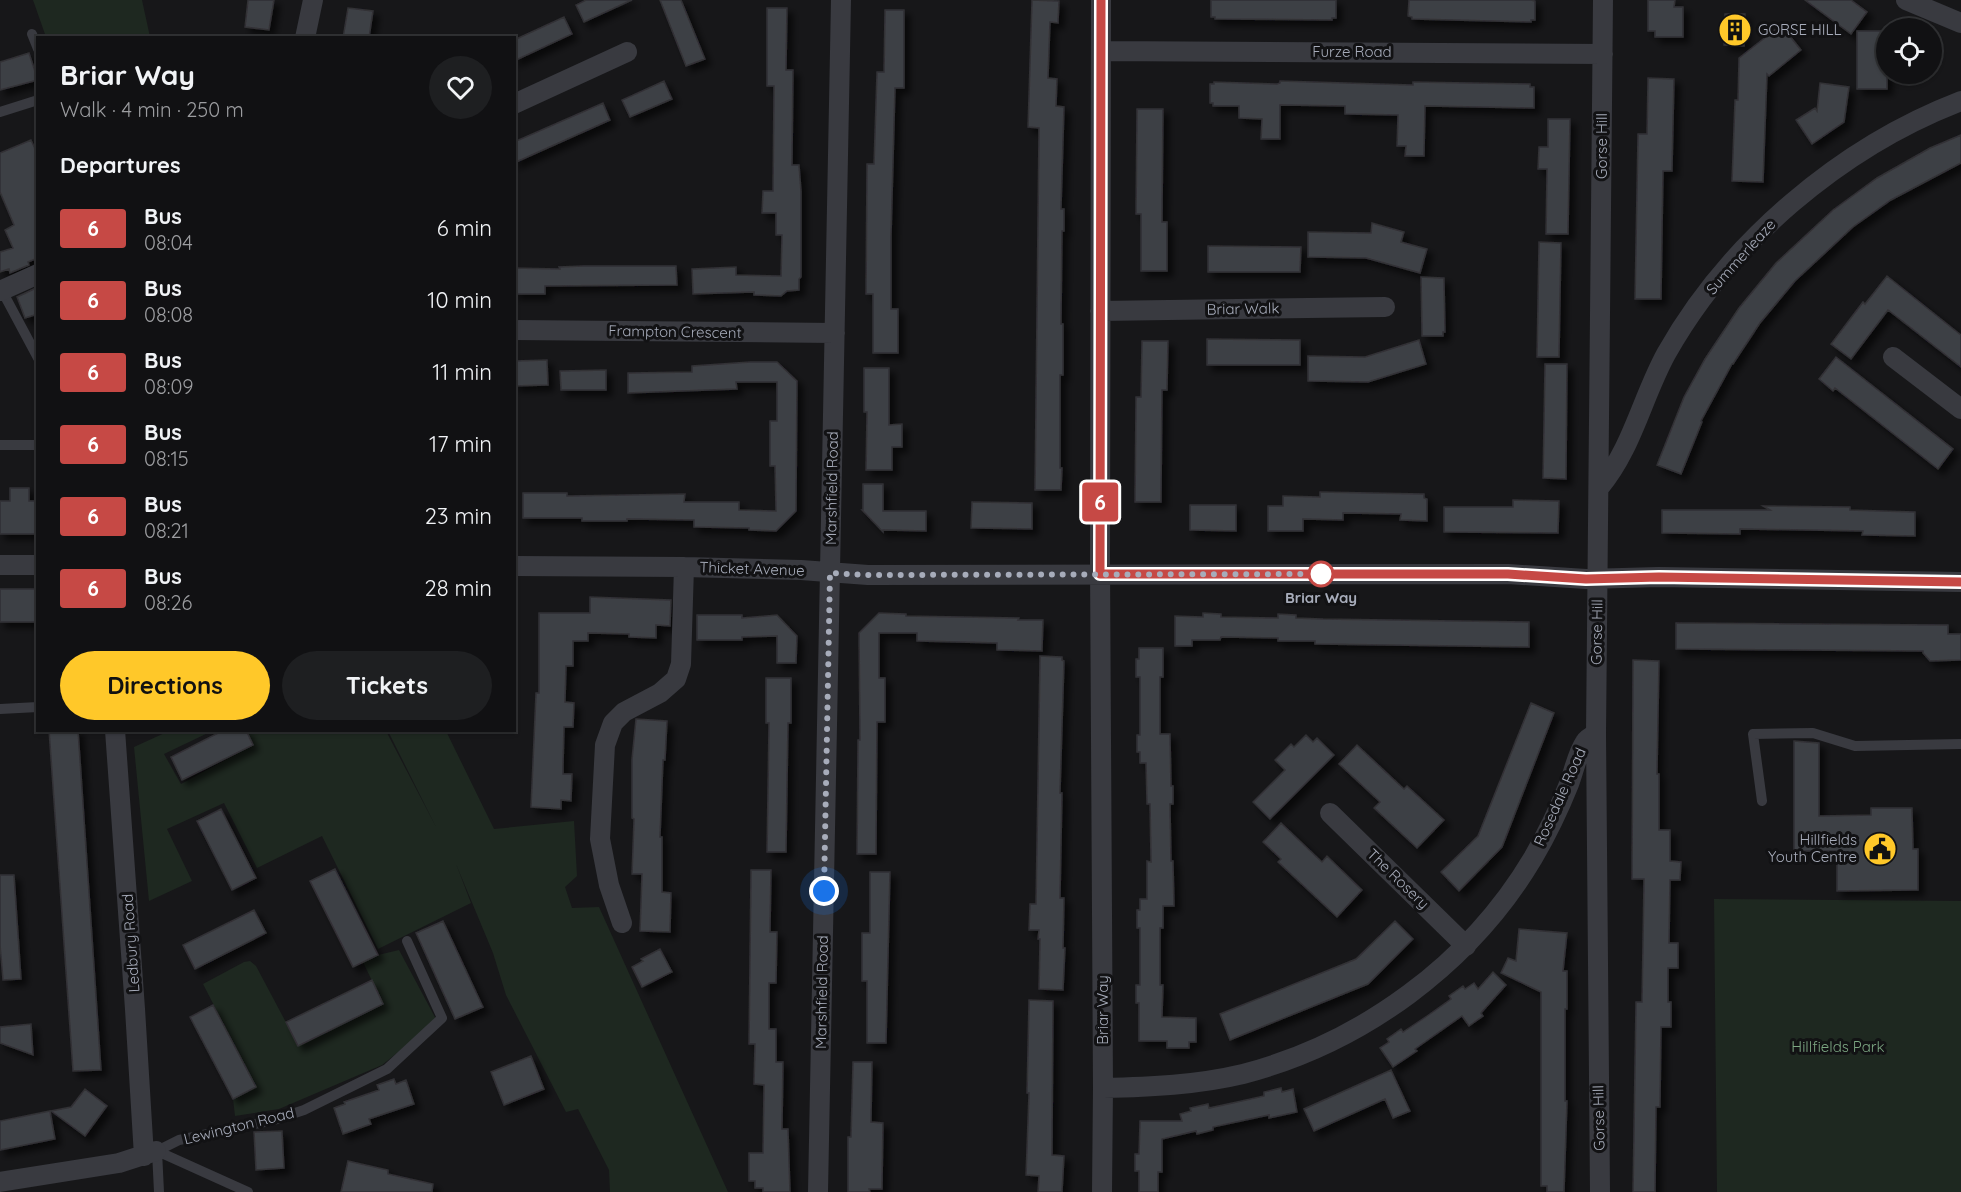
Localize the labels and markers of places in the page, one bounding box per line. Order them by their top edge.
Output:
building icon: GORSE HILL [1717,12,1753,48]
place label: GORSE HILL [1758,20,1842,39]
marker: Briar Way [1308,561,1334,587]
place label: Briar Way [1285,588,1357,607]
place label: Hillfields Youth Centre [1768,830,1857,866]
public building icon: Hillfields Youth Centre [1862,831,1898,867]

